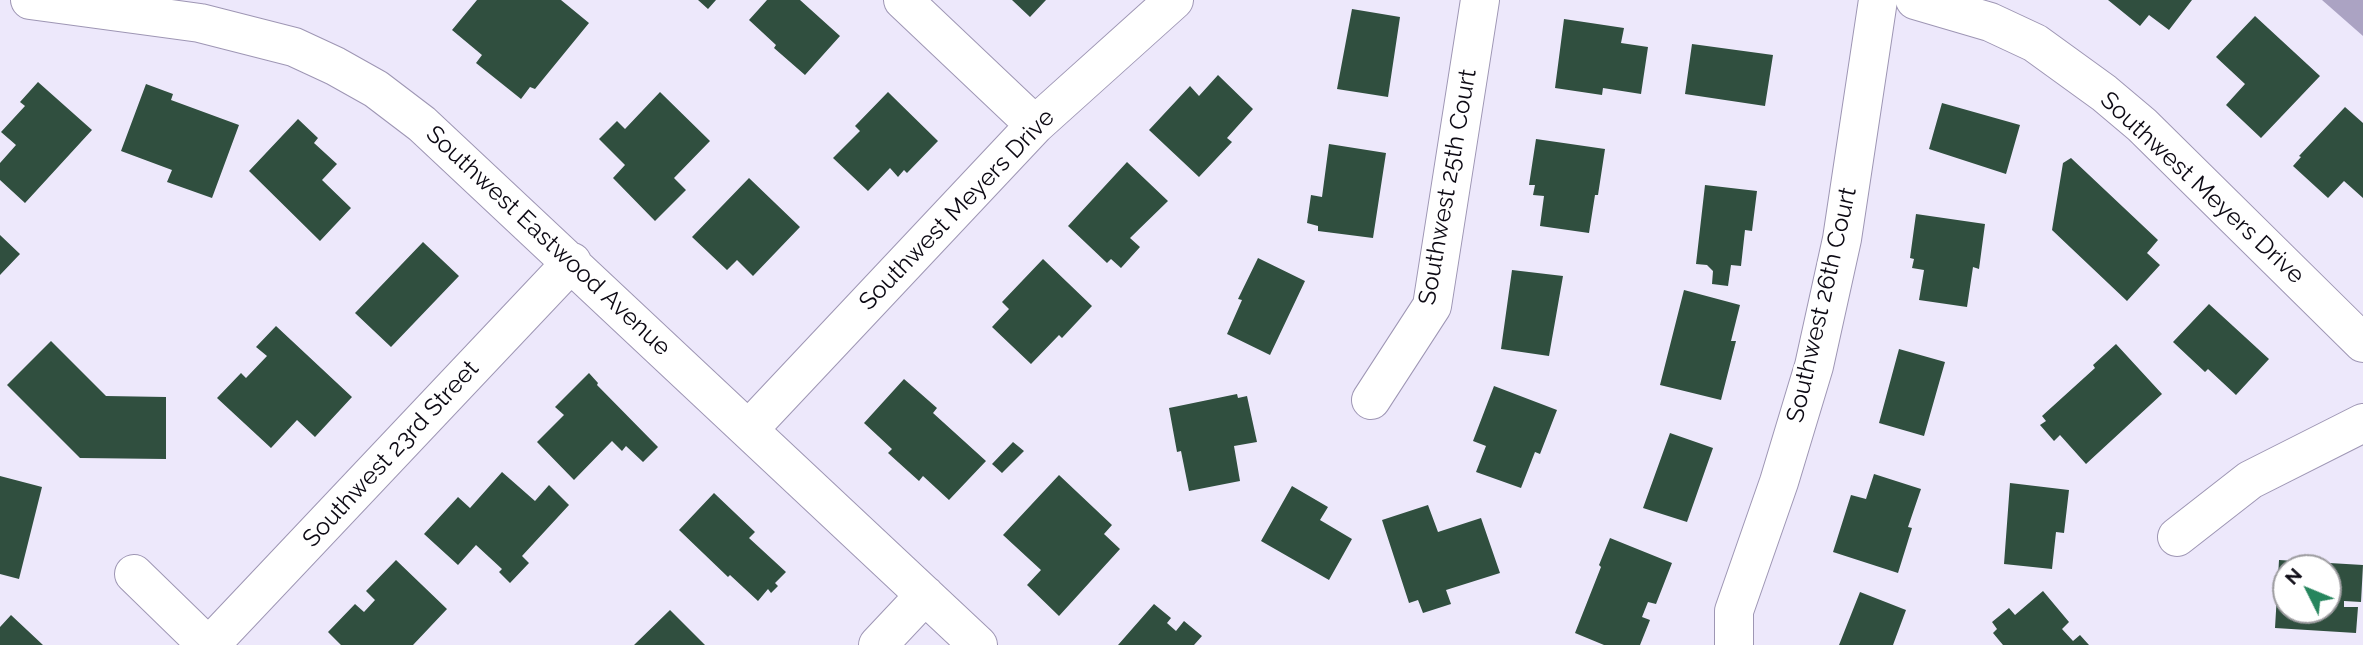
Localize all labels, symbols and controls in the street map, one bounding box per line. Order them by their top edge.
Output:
street label: Southwest 25th Court [1413,67,1483,307]
street label: Southwest Meyers Drive [2094,86,2310,290]
street label: Southwest Meyers Drive [853,103,1061,317]
street label: Southwest Eastwood Avenue [420,120,676,362]
street label: Southwest 26th Court [1781,185,1863,425]
street label: Southwest 23rd Street [297,355,485,553]
north arrow [2272,554,2342,624]
text: N [2280,563,2306,589]

